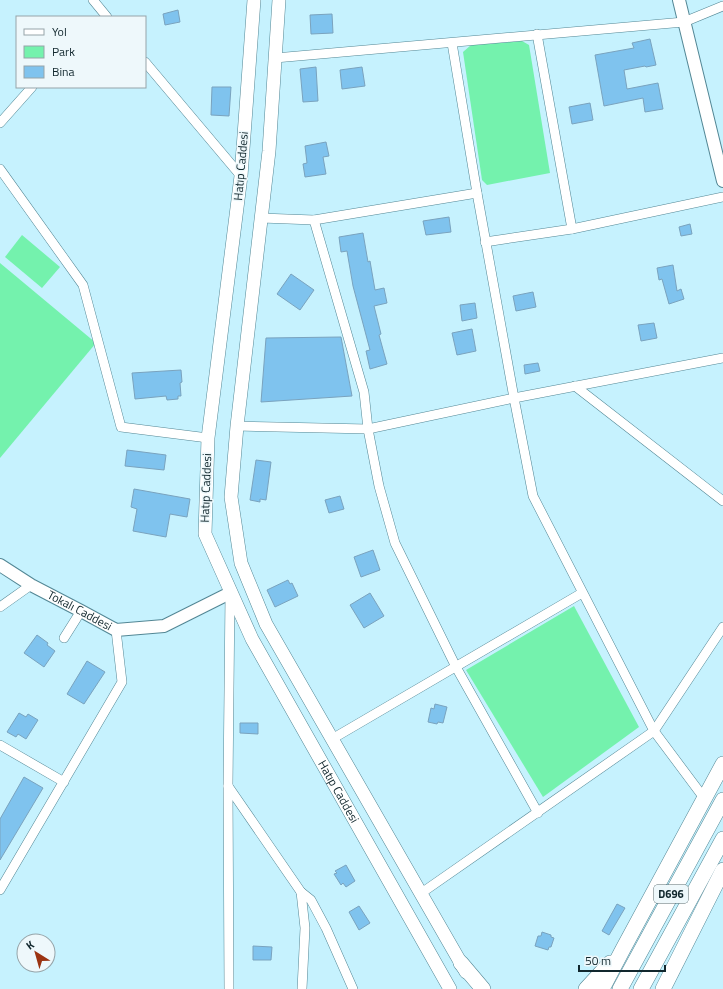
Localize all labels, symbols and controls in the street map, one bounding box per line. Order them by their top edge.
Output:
legend [16,16,146,88]
text: Yol [52,22,67,41]
text: Park [52,42,75,61]
text: Bina [52,62,74,81]
street label: Hatıp Caddesi [228,131,253,201]
street label: Hatıp Caddesi [195,453,216,523]
street label: Tokalı Caddesi [44,585,116,635]
street label: Hatıp Caddesi [313,756,364,826]
road number: D696 [654,885,688,903]
north arrow [16,933,56,973]
text: K [23,936,38,953]
scale bar [579,947,665,973]
text: 50 m [585,951,611,970]

